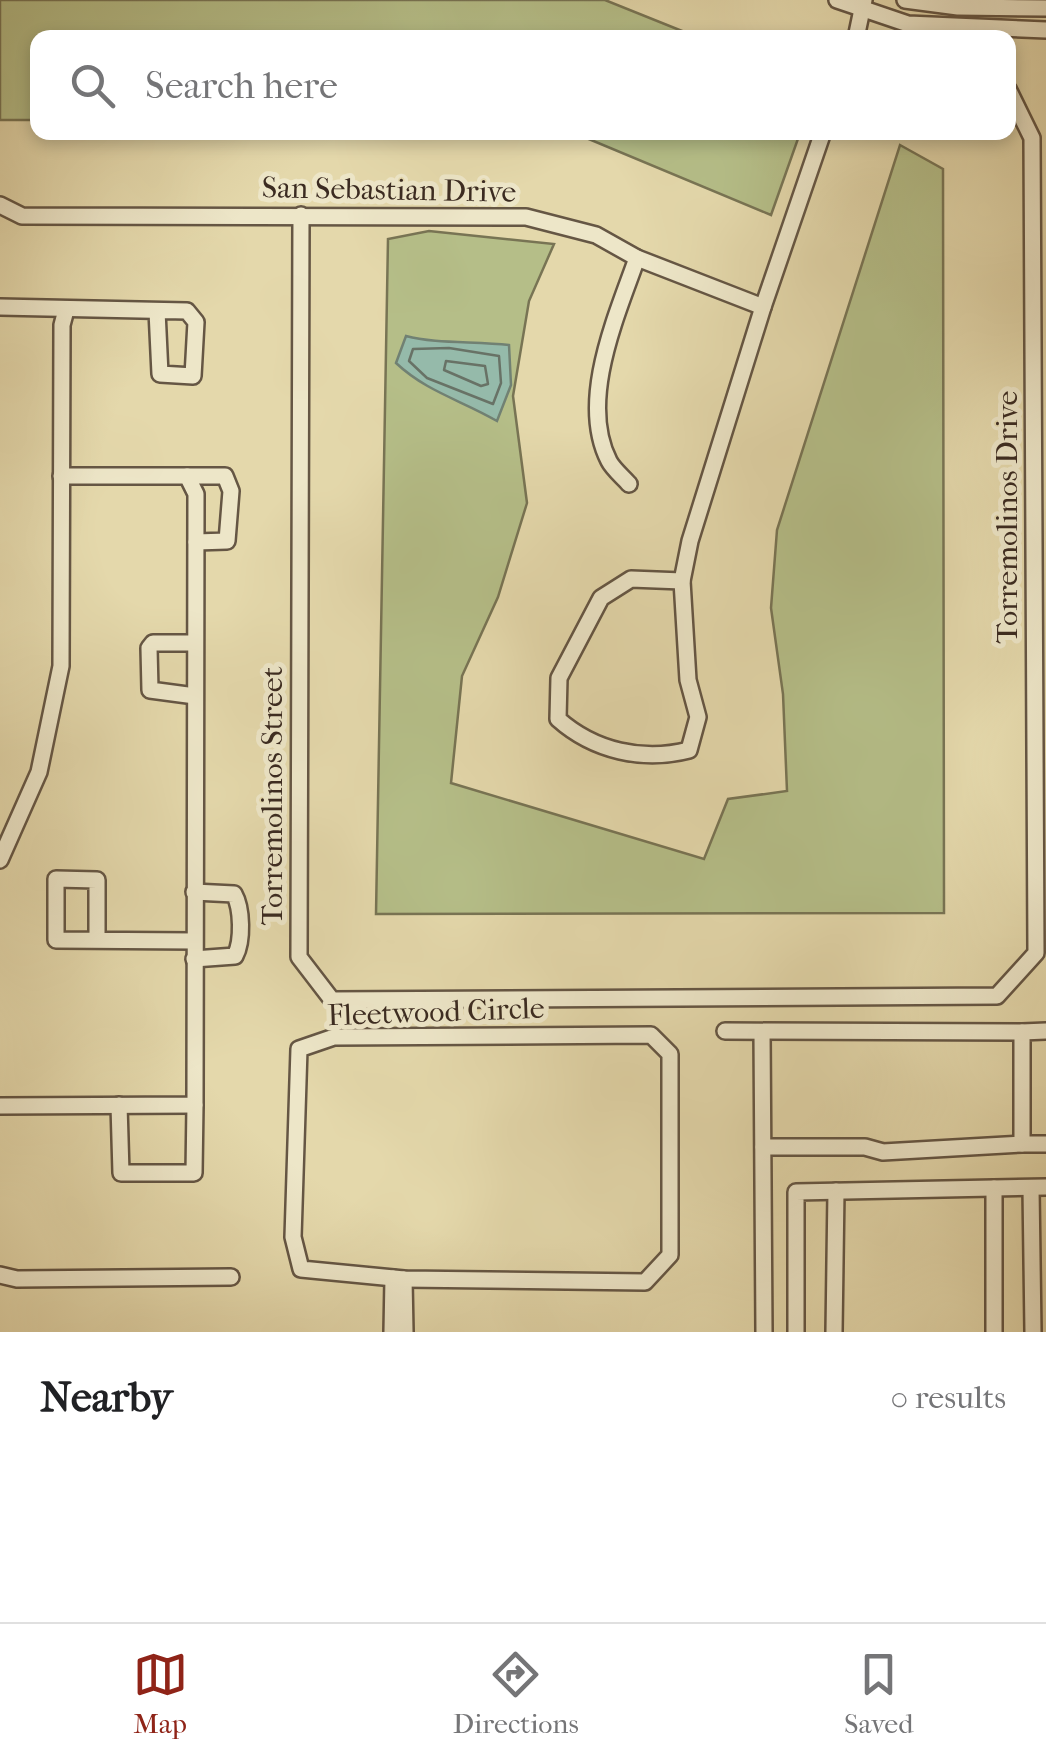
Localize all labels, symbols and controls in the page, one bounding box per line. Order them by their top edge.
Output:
search box [30,30,1016,140]
icon: search [65,58,120,113]
text: Search here [145,63,338,108]
street label: San Sebastian Drive [261,170,517,210]
street label: Torremolinos Drive [990,390,1025,643]
street label: Torremolinos Street [255,666,290,925]
street label: Fleetwood Circle [327,991,545,1033]
text: Nearby [40,1373,172,1422]
text: 0 results [890,1379,1006,1416]
tab: Map [133,1647,188,1740]
tab: Directions [453,1647,579,1740]
tab: Saved [844,1647,913,1740]

